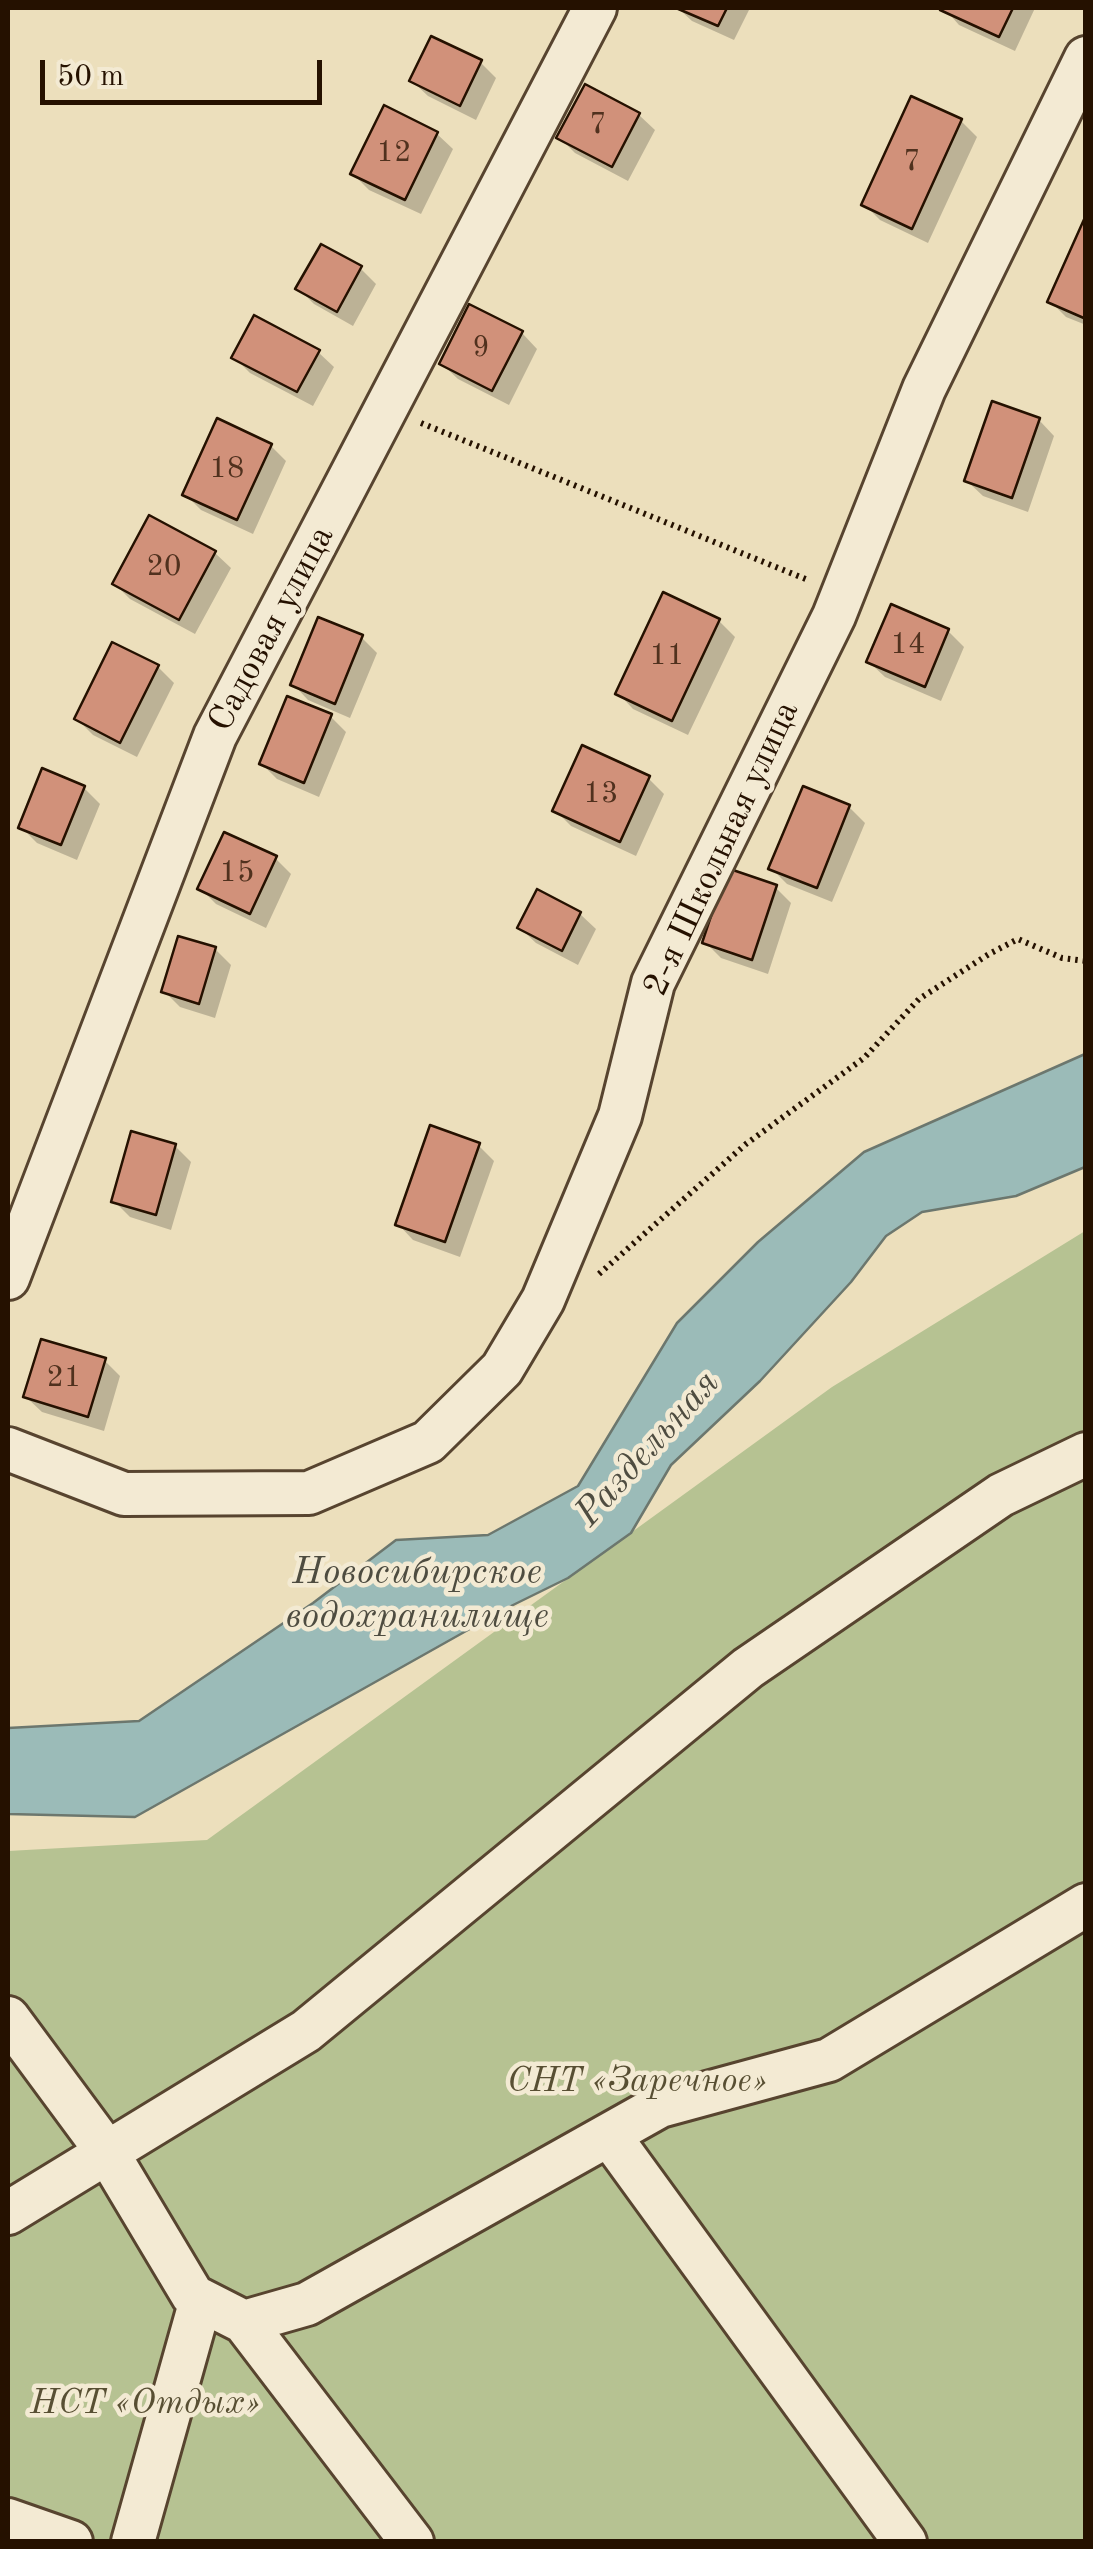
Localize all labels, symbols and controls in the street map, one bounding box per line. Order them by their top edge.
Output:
scale bar [45,40,328,102]
text: 50 m [57,62,124,92]
house number: 7 [589,107,607,143]
house number: 12 [377,135,411,171]
house number: 7 [903,144,921,180]
house number: 9 [472,330,490,366]
house number: 18 [210,451,244,487]
street label: Садовая улица [200,519,344,739]
house number: 20 [147,549,181,585]
house number: 14 [891,627,925,663]
house number: 11 [650,638,684,674]
street label: 2-я Школьная улица [635,695,809,1003]
house number: 13 [584,776,618,812]
house number: 15 [220,855,254,891]
house number: 21 [47,1360,81,1396]
water label: Раздельная [566,1361,730,1537]
water label: Новосибирское водохранилище [285,1550,549,1640]
park label: СНТ «Заречное» [507,2061,767,2103]
park label: НСТ «Отдых» [30,2383,260,2425]

